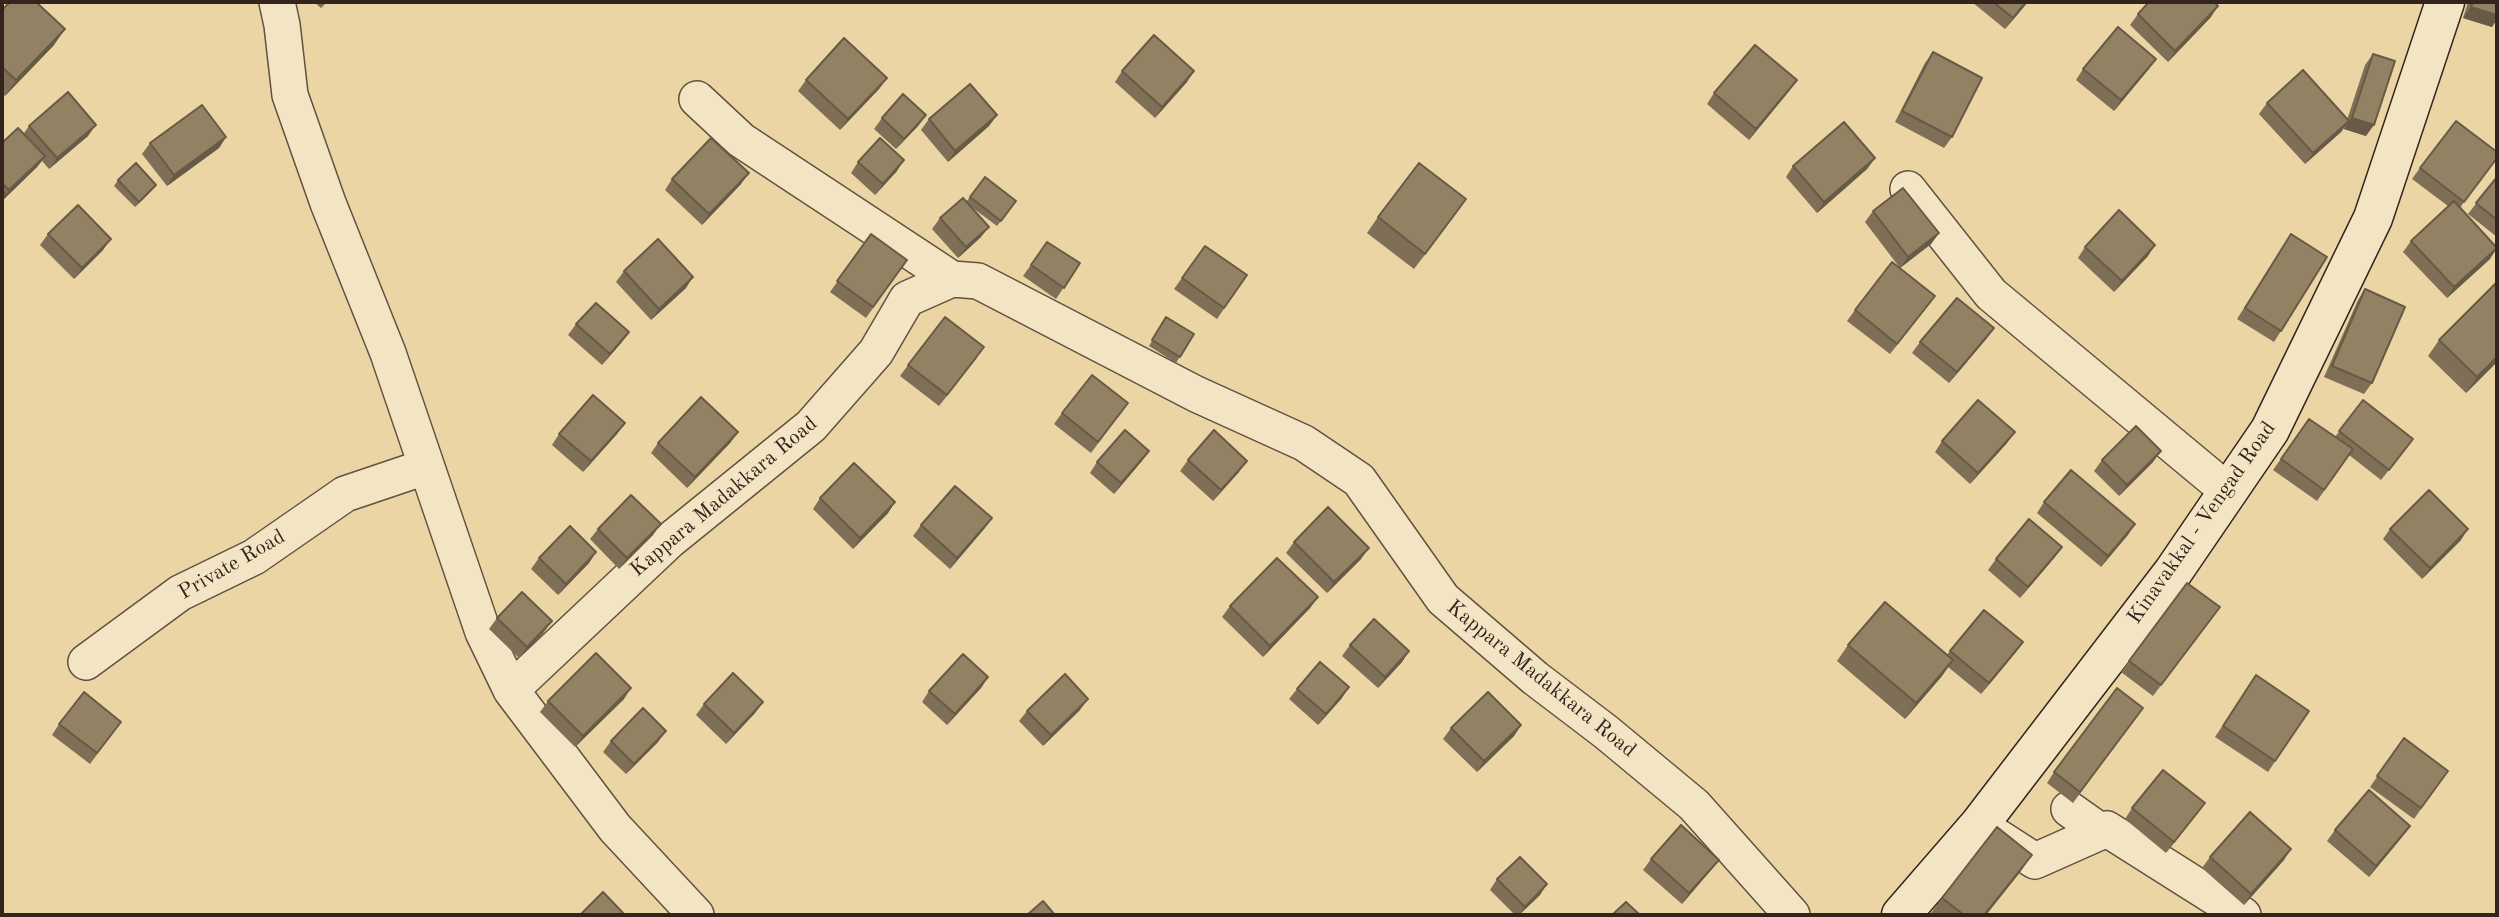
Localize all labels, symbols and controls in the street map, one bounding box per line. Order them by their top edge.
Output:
street label: Kappara Madakkara Road [625,411,823,583]
street label: Kinavakkal - Vengad Road [2122,417,2282,629]
street label: Private Road [174,524,290,606]
street label: Kappara Madakkara Road [1441,595,1641,763]

